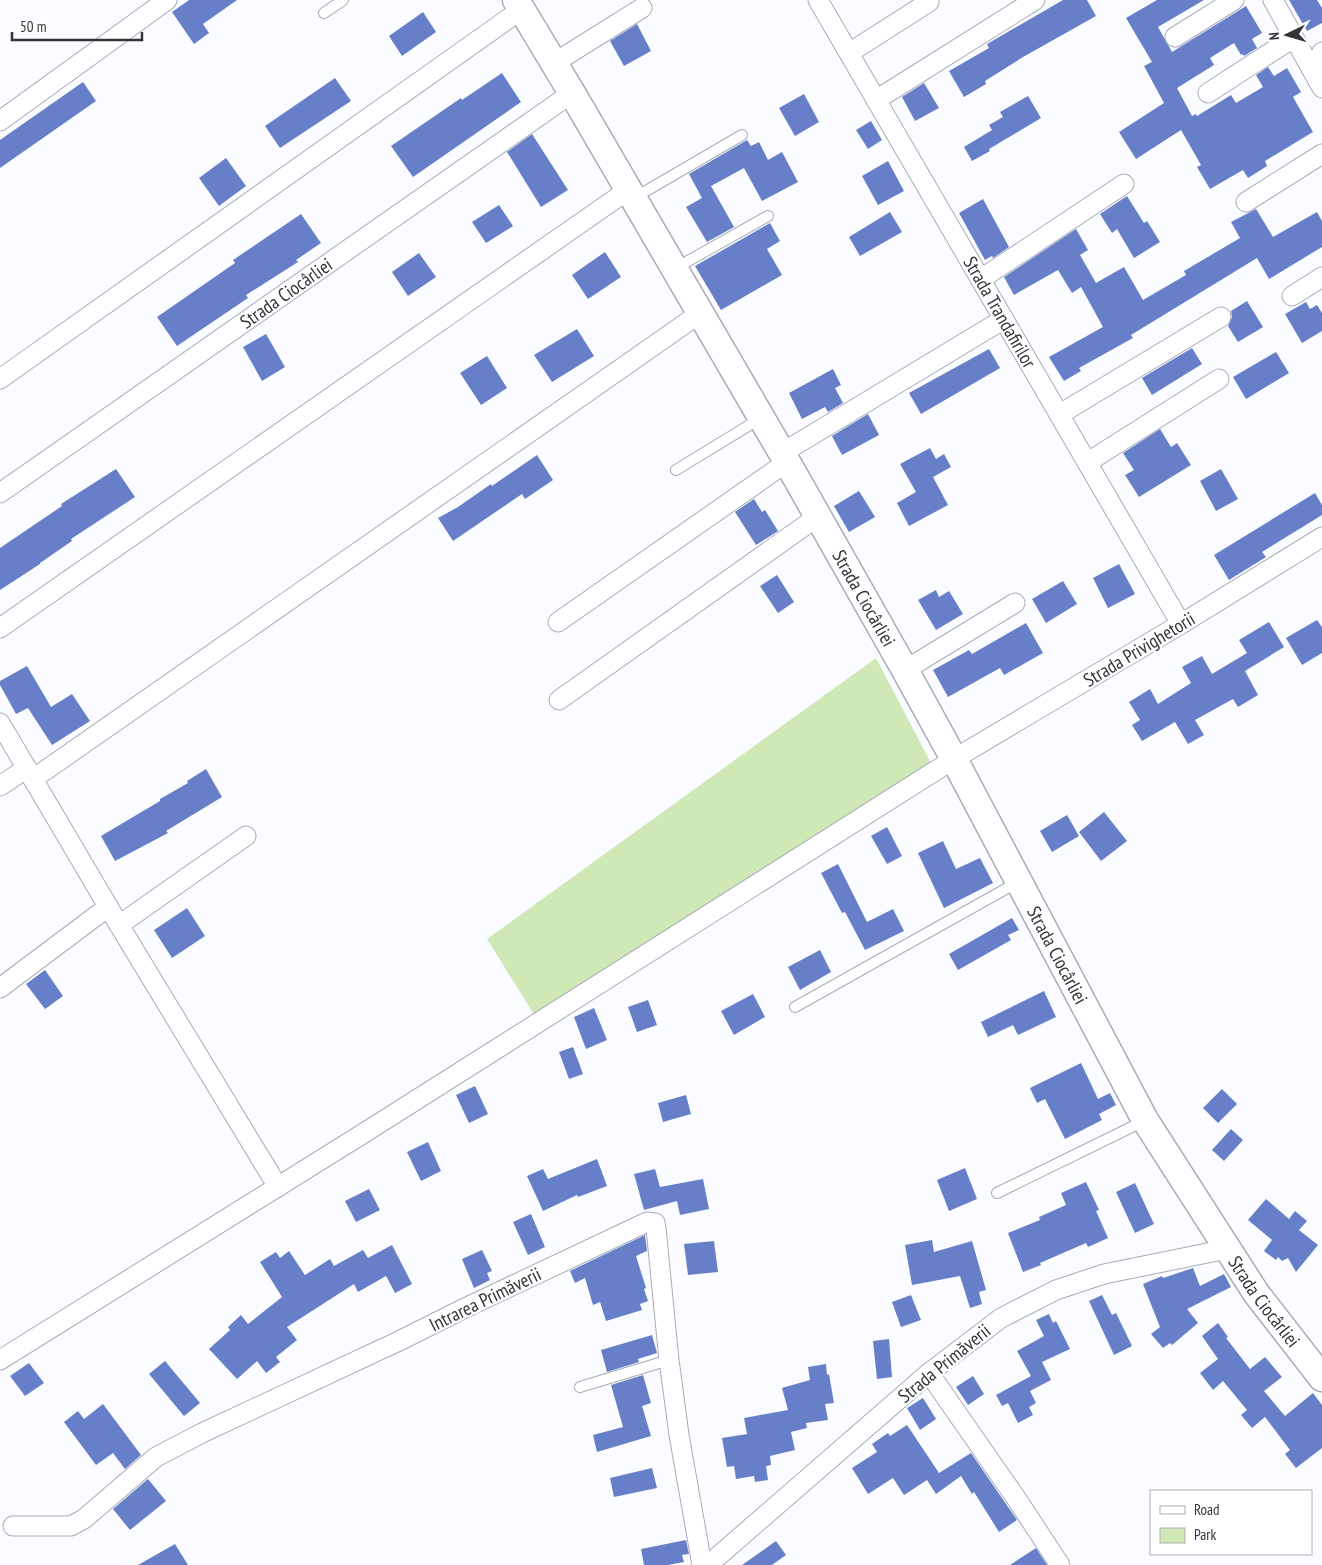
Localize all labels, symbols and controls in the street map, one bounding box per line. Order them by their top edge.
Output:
scale bar [12,10,142,42]
north arrow [1262,10,1312,60]
text: 50 m [20,17,46,36]
text: N [1265,32,1283,41]
street label: Strada Ciocârliei [235,252,337,334]
street label: Strada Trandafirilor [958,252,1042,373]
street label: Strada Ciocârliei [827,545,901,651]
street label: Strada Privighetorii [1079,606,1199,692]
street label: Strada Ciocârliei [1022,902,1093,1008]
street label: Strada Ciocârliei [1223,1251,1306,1352]
street label: Intrarea Primăverii [425,1262,545,1336]
street label: Strada Primăverii [893,1318,995,1408]
legend [1150,1490,1312,1555]
text: Road [1194,1500,1220,1519]
text: Park [1194,1525,1216,1544]

